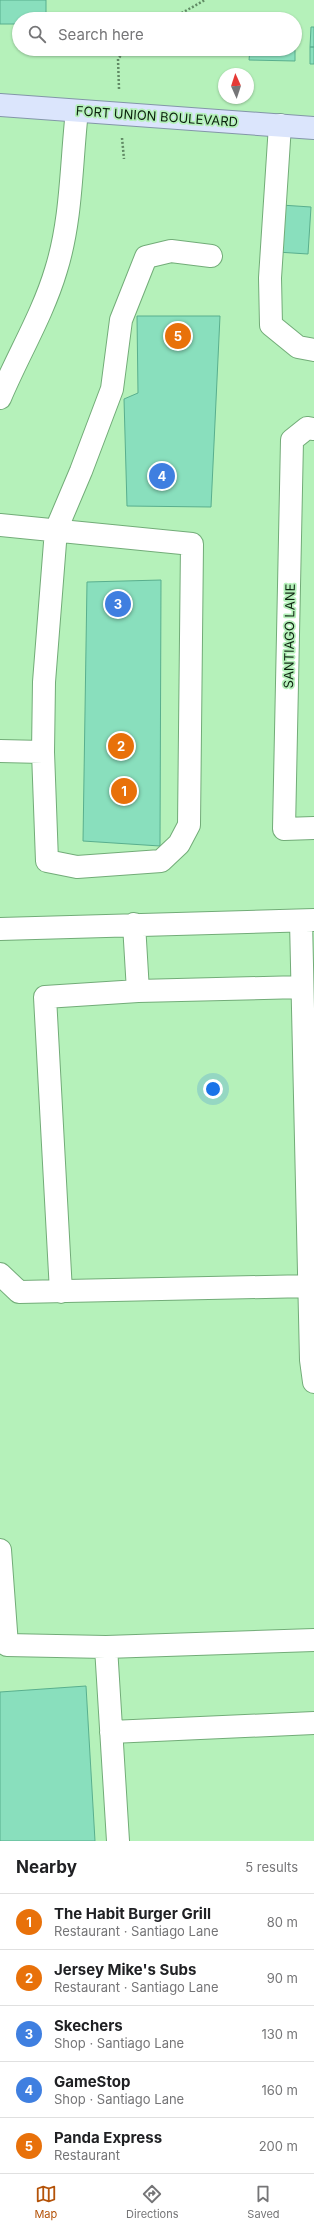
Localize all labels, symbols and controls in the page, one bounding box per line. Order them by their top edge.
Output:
search box [12,12,302,56]
icon: search [26,23,48,45]
text: Search here [58,25,144,44]
north arrow [218,68,254,104]
street label: FORT UNION BOULEVARD [75,102,239,130]
pin: 5 [165,321,191,351]
pin: 4 [149,461,175,491]
street label: SANTIAGO LANE [280,583,298,689]
pin: 3 [105,589,131,619]
pin: 2 [108,731,134,761]
pin: 1 [111,776,137,806]
your location [203,1079,223,1099]
text: Nearby [16,1857,77,1877]
text: 5 results [245,1859,298,1875]
text: The Habit Burger Grill [54,1904,211,1923]
text: 1 [26,1914,32,1930]
text: 80 m [267,1914,298,1930]
text: Restaurant · Santiago Lane [54,1923,218,1939]
text: Jersey Mike's Subs [54,1960,196,1979]
text: 2 [25,1970,33,1986]
text: 90 m [267,1970,298,1986]
text: Restaurant · Santiago Lane [54,1979,218,1995]
text: Skechers [54,2016,123,2035]
text: 3 [25,2026,33,2042]
text: 130 m [261,2026,298,2042]
text: Shop · Santiago Lane [54,2035,184,2051]
text: GameStop [54,2072,130,2091]
text: 4 [25,2082,33,2098]
text: 160 m [261,2082,298,2098]
text: Shop · Santiago Lane [54,2091,184,2107]
text: Panda Express [54,2128,162,2147]
text: 5 [25,2138,33,2154]
text: 200 m [259,2138,298,2154]
text: Restaurant [54,2147,120,2163]
tab: Map [34,2183,57,2221]
tab: Directions [126,2183,179,2221]
tab: Saved [247,2183,280,2221]

